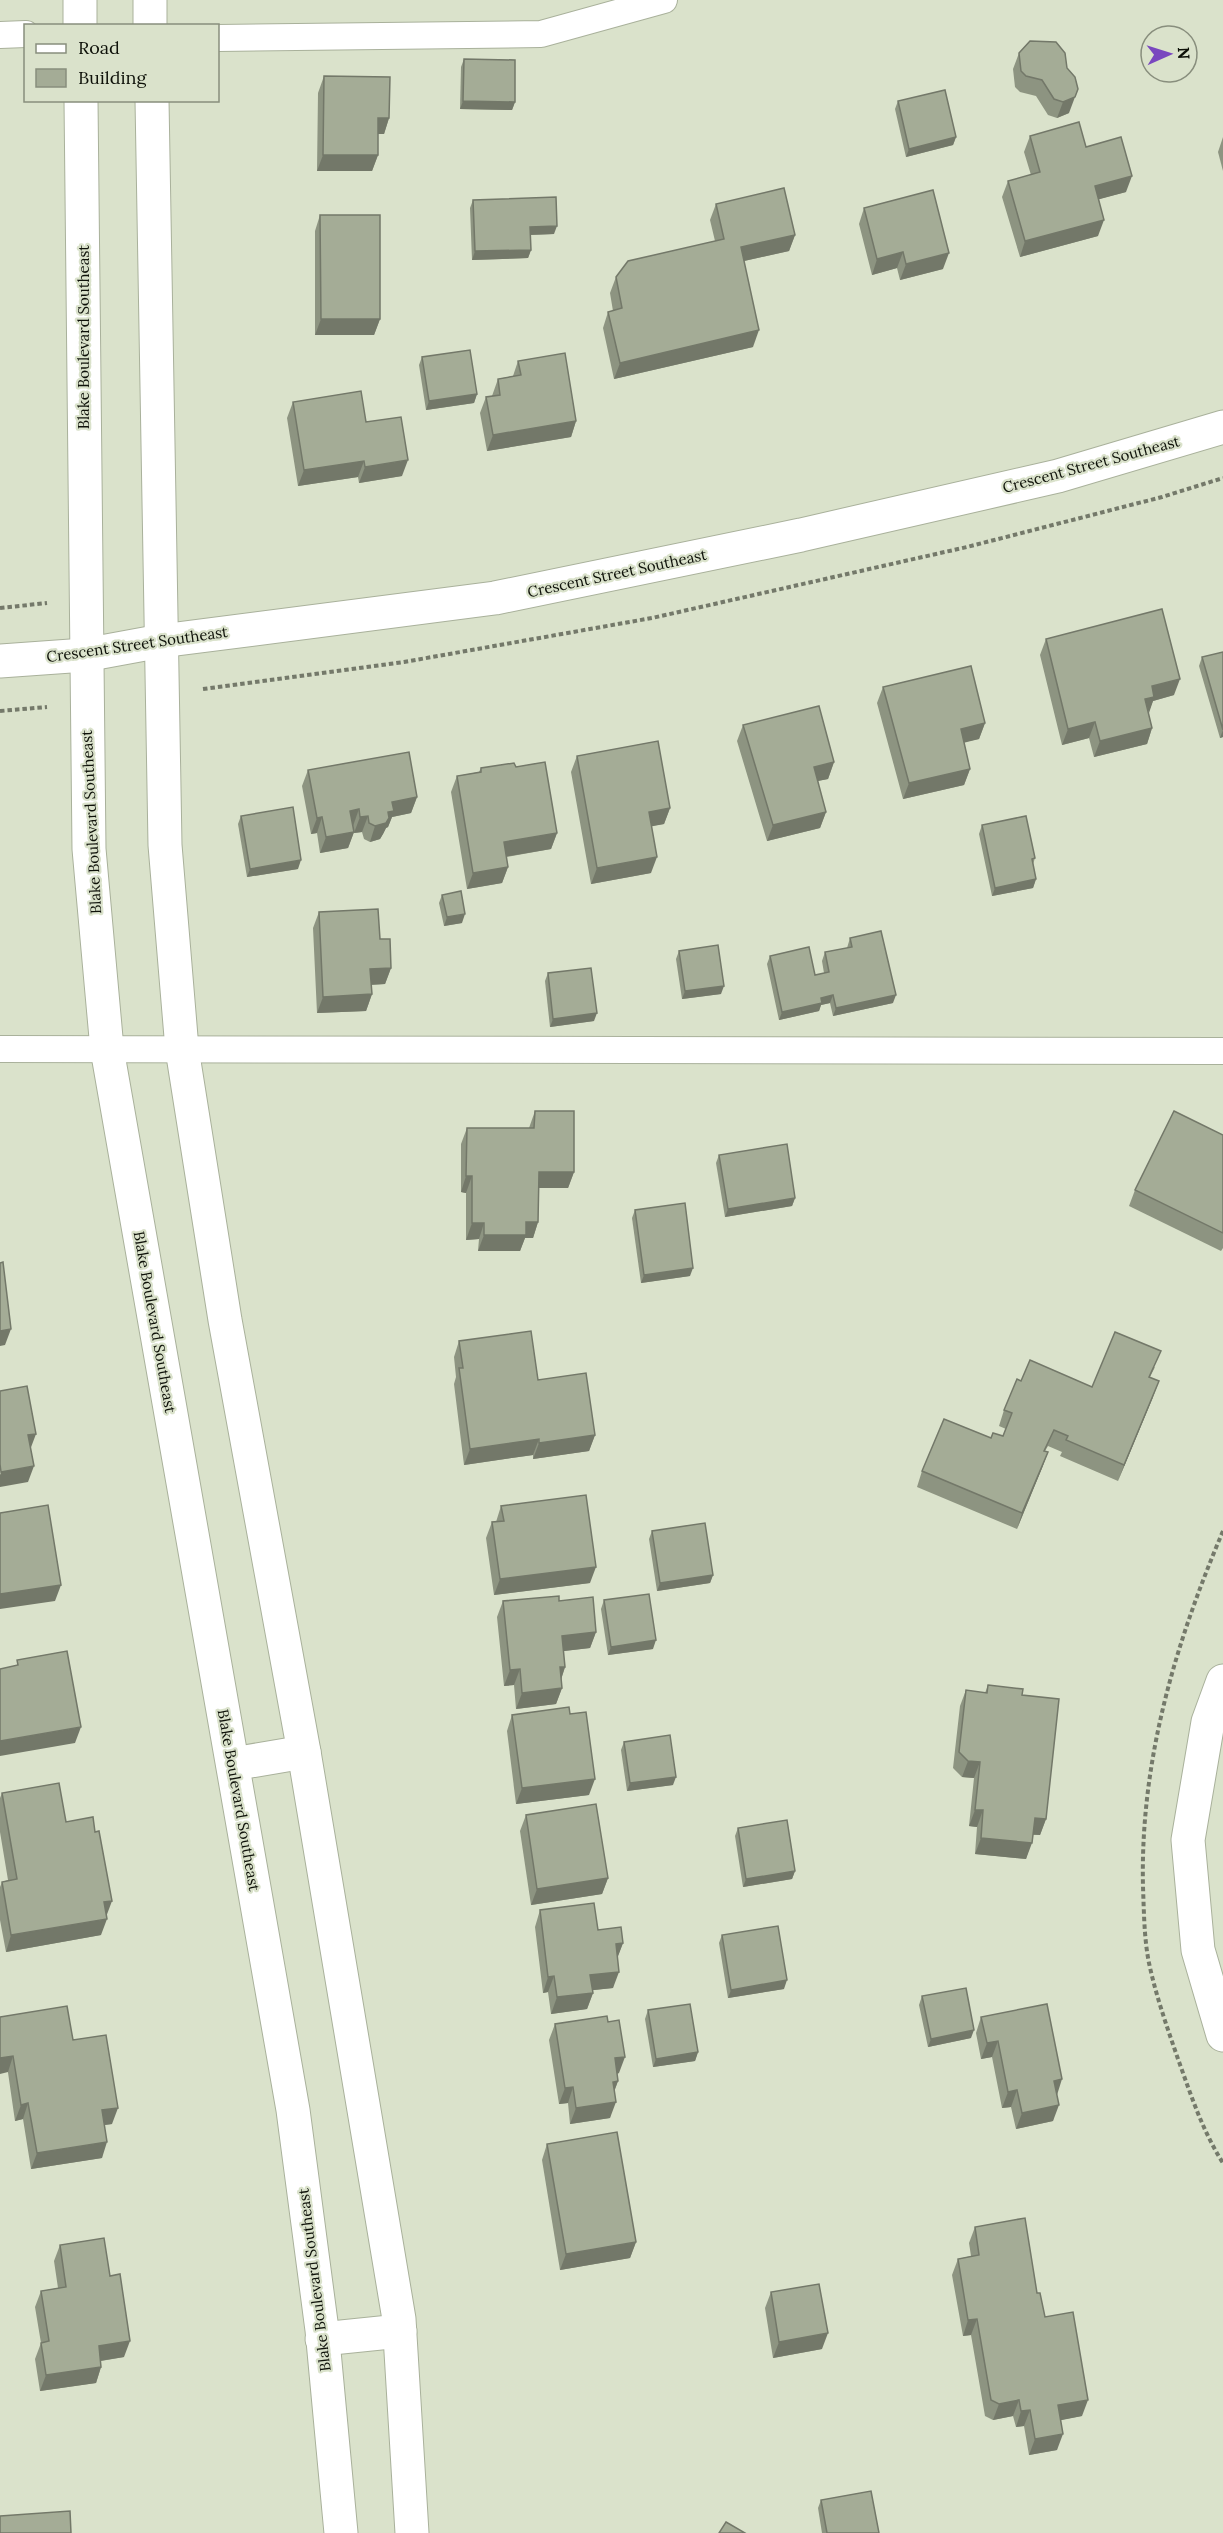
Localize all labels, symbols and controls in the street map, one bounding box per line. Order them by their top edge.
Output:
legend [24,24,219,102]
north arrow [1139,24,1199,84]
text: Road [78,36,120,59]
text: N [1174,47,1194,60]
text: Building [78,66,148,89]
street label: Blake Boulevard Southeast [74,245,93,429]
street label: Crescent Street Southeast [1000,431,1182,497]
street label: Crescent Street Southeast [526,545,709,601]
street label: Crescent Street Southeast [45,622,229,666]
street label: Blake Boulevard Southeast [77,729,105,915]
street label: Blake Boulevard Southeast [130,1230,180,1415]
street label: Blake Boulevard Southeast [214,1708,264,1893]
street label: Blake Boulevard Southeast [293,2187,335,2373]

